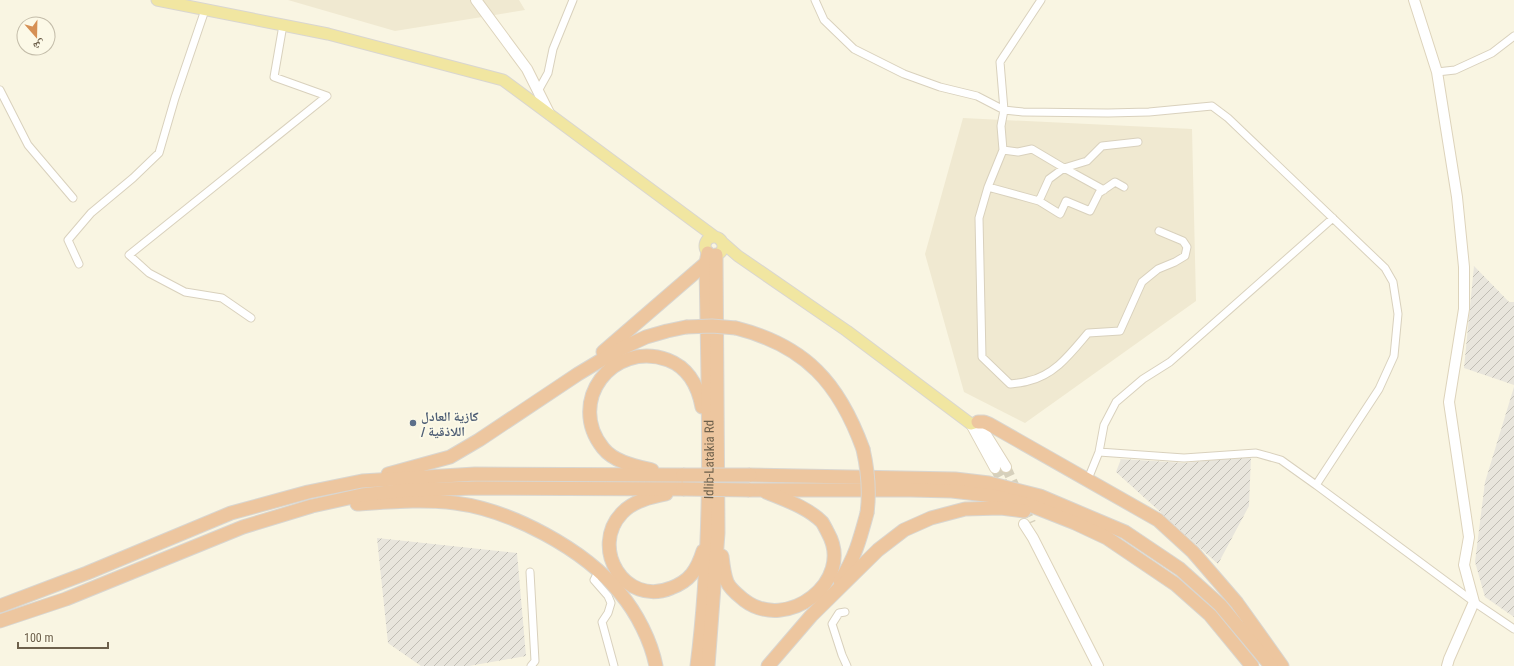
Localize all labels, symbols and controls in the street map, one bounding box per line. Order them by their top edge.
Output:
north arrow [16,16,56,56]
text: ش [31,36,47,53]
place label: كازية العادل / اللاذقية [421,409,479,439]
marker: كازية العادل / اللاذقية [408,418,418,428]
street label: Idlib-Latakia Rd [701,420,717,499]
scale bar [18,624,108,650]
text: 100 m [24,631,54,645]

